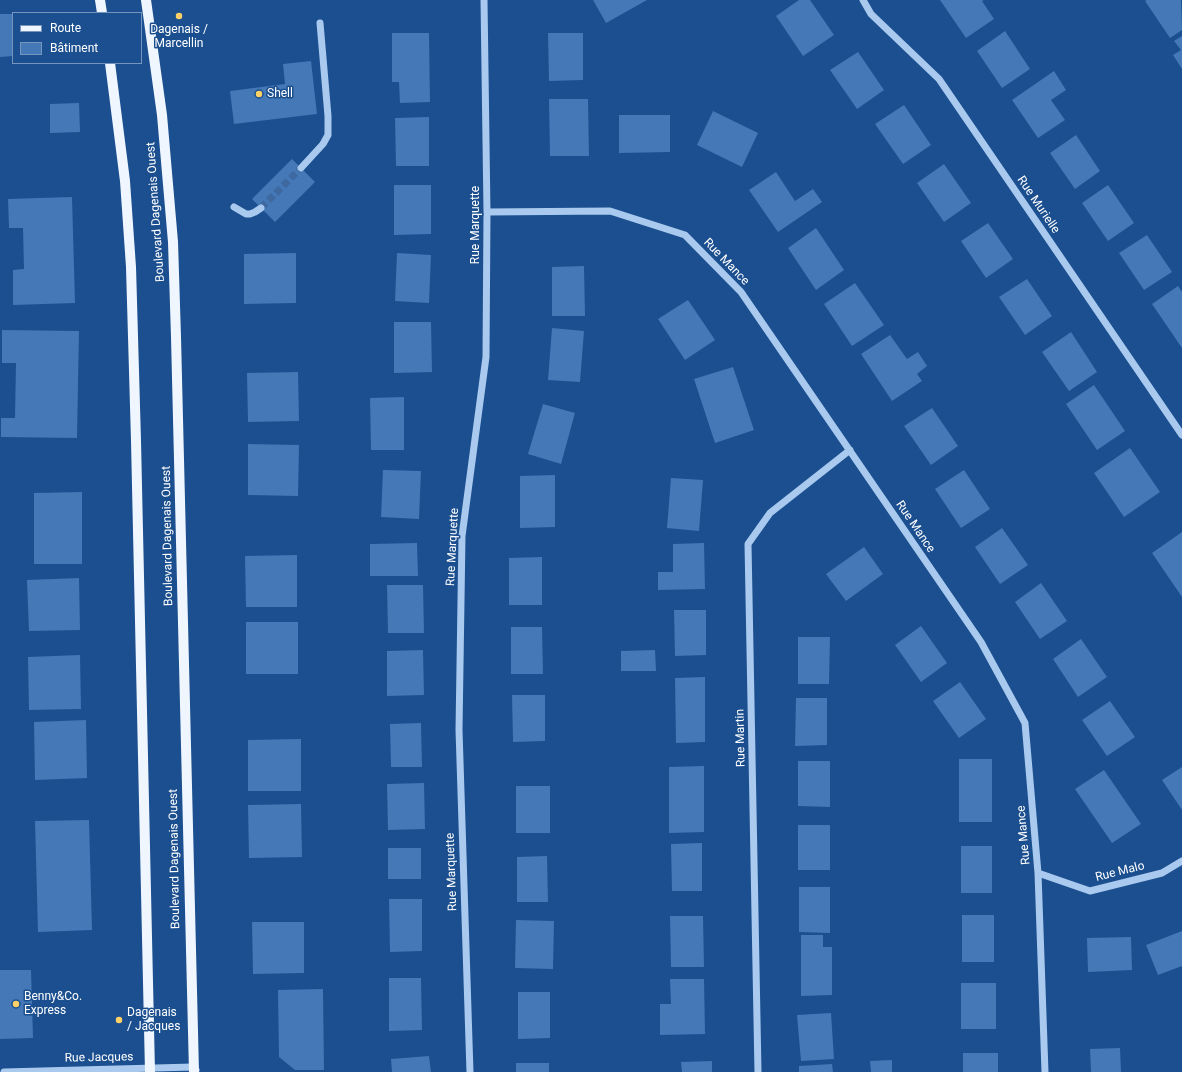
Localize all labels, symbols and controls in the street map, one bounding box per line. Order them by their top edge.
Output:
marker: Dagenais / Marcellin [174,11,184,21]
legend [12,12,142,64]
text: Route [50,21,81,35]
place label: Dagenais / Marcellin [150,23,208,51]
text: Bâtiment [50,41,98,55]
place label: Shell [267,87,293,101]
marker: Shell [254,89,264,99]
street label: Boulevard Dagenais Ouest [144,142,168,282]
street label: Rue Murielle [1014,174,1062,236]
street label: Rue Marquette [469,186,483,264]
street label: Rue Mance [700,236,752,288]
street label: Boulevard Dagenais Ouest [160,466,176,606]
street label: Rue Mance [892,498,938,556]
street label: Rue Marquette [444,508,462,586]
street label: Rue Martin [733,709,749,767]
street label: Boulevard Dagenais Ouest [167,789,183,929]
street label: Rue Mance [1014,805,1034,865]
street label: Rue Marquette [443,833,461,911]
street label: Rue Malo [1094,859,1146,885]
place label: Benny&Co. Express [24,990,82,1018]
marker: Benny&Co. Express [11,999,21,1009]
place label: Dagenais / Jacques [127,1006,180,1034]
marker: Dagenais / Jacques [114,1015,124,1025]
street label: Rue Jacques [64,1050,134,1066]

